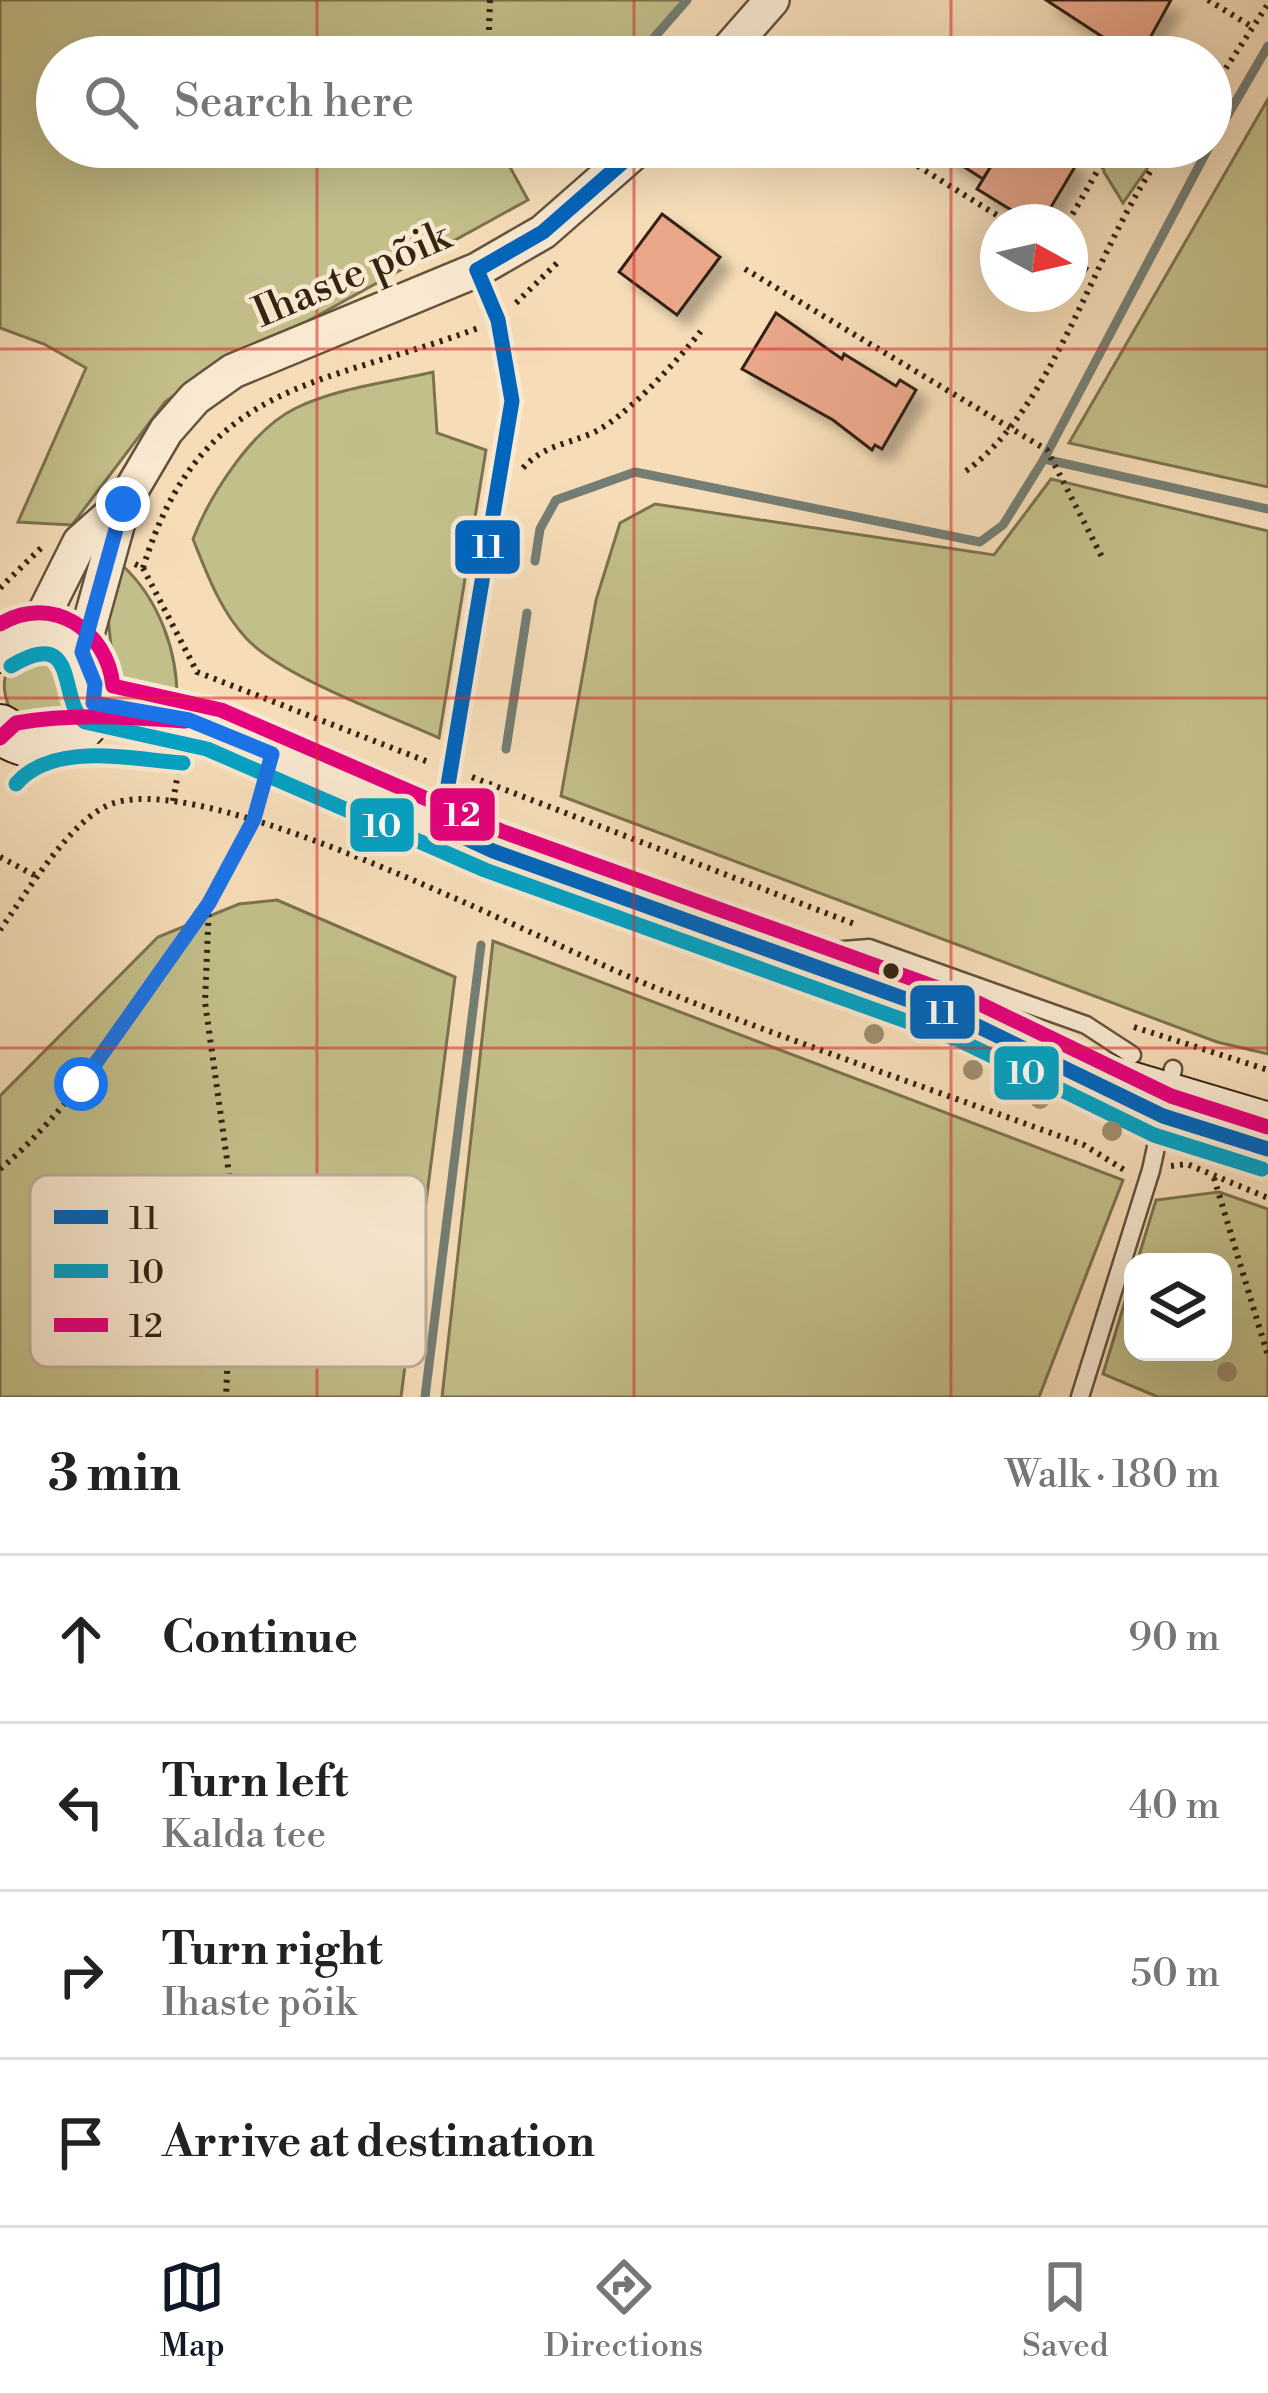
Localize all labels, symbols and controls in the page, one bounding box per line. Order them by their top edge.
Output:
search box [36,36,1232,168]
icon: search [78,69,144,135]
text: Search here [174,74,414,131]
north arrow [980,204,1088,312]
street label: Ihaste põik [245,209,460,341]
route end [96,477,150,531]
line badge: 11 [453,518,522,576]
text: 11 [472,528,505,569]
line badge: 12 [428,786,497,843]
line badge: 10 [348,796,416,854]
text: 12 [443,796,481,837]
text: 10 [363,807,401,848]
unlabelled marker [880,960,902,982]
line badge: 11 [908,983,977,1041]
text: 11 [926,994,959,1035]
line badge: 10 [992,1044,1061,1102]
text: 10 [1007,1054,1045,1095]
route start [54,1057,108,1111]
legend [30,1175,426,1367]
text: 11 [129,1199,159,1240]
text: 10 [129,1253,164,1294]
map controls [1124,1253,1232,1361]
button: layers [1124,1253,1232,1361]
text: 12 [129,1307,163,1348]
text: 3 min [48,1443,181,1507]
text: Walk · 180 m [1005,1451,1220,1500]
icon: ahead [48,1606,114,1672]
text: Continue [162,1610,358,1667]
text: 90 m [1128,1614,1220,1663]
text: Turn left [162,1754,348,1811]
icon: left [48,1774,114,1840]
text: 40 m [1129,1782,1220,1831]
text: Kalda tee [162,1811,326,1860]
text: Turn right [162,1922,383,1979]
icon: right [48,1942,114,2008]
text: 50 m [1130,1950,1220,1999]
text: Ihaste põik [162,1979,356,2028]
icon: arrive [48,2110,114,2176]
text: Arrive at destination [162,2114,595,2171]
tab: Map [159,2254,225,2367]
tab: Directions [544,2254,703,2367]
tab: Saved [1022,2254,1109,2367]

